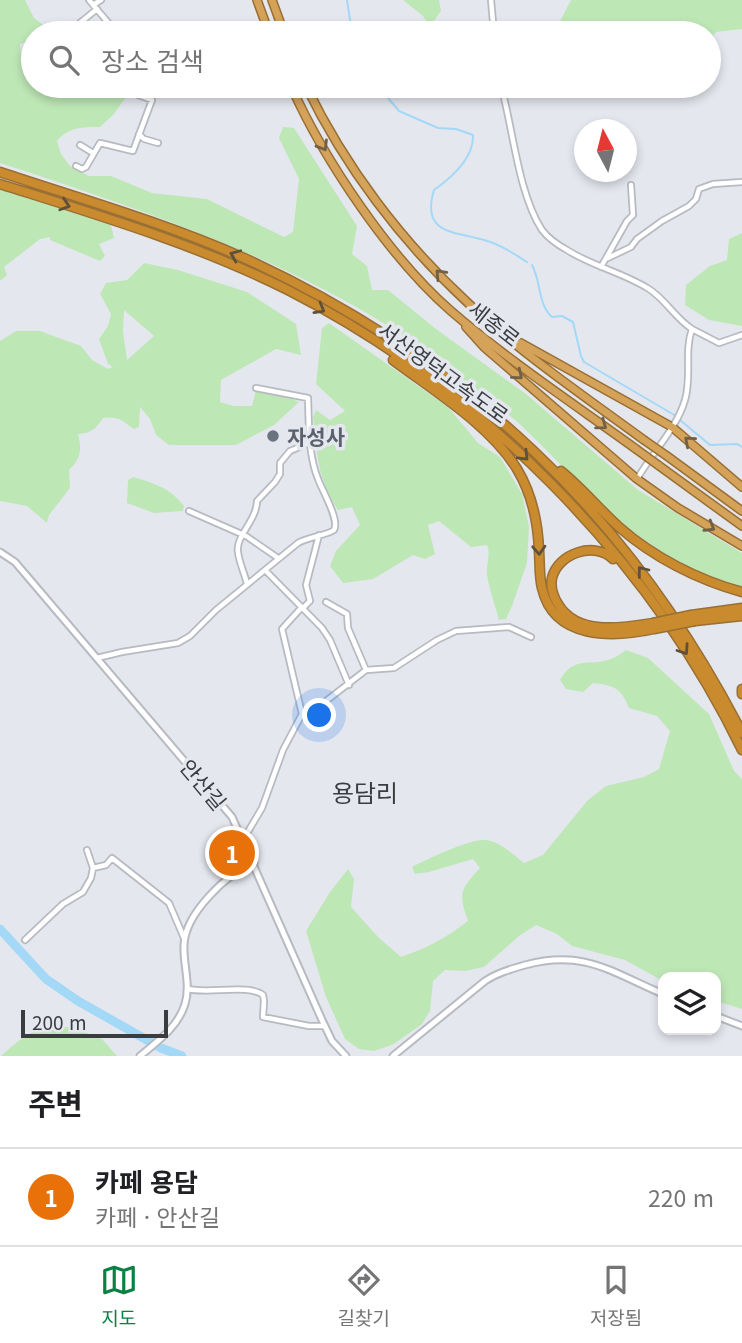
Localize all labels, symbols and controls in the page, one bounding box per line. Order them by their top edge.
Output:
search box [21,21,721,98]
icon: search [45,41,83,79]
text: 장소 검색 [101,41,204,78]
north arrow [574,119,637,182]
one-way arrow [314,139,327,152]
one-way arrow [59,196,71,211]
one-way arrow [229,249,242,263]
one-way arrow [435,269,448,282]
street label: 세종로 [463,293,527,353]
one-way arrow [313,301,326,314]
street label: 서산영덕고속도로 [373,314,515,430]
one-way arrow [510,367,523,379]
one-way arrow [594,417,607,429]
place label: 자성사 [287,421,345,451]
marker: 자성사 [265,428,281,444]
one-way arrow [684,437,697,449]
one-way arrow [516,448,528,460]
one-way arrow [702,519,715,532]
one-way arrow [531,544,546,555]
one-way arrow [638,566,651,579]
one-way arrow [676,642,688,655]
your location [302,698,336,732]
street label: 안산길 [174,752,234,816]
district label: 용담리 [332,774,398,809]
pin: 1 [209,827,255,879]
map controls [658,972,721,1035]
button: layers [658,972,721,1035]
scale bar [21,1007,168,1039]
text: 200 m [32,1008,87,1035]
text: 주변 [28,1080,83,1124]
text: 카페 용담 [95,1162,198,1199]
text: 1 [44,1180,58,1214]
text: 220 m [648,1180,714,1214]
text: 카페 · 안산길 [95,1199,220,1233]
tab: 지도 [100,1261,138,1330]
tab: 길찾기 [338,1261,390,1330]
tab: 저장됨 [590,1261,642,1330]

